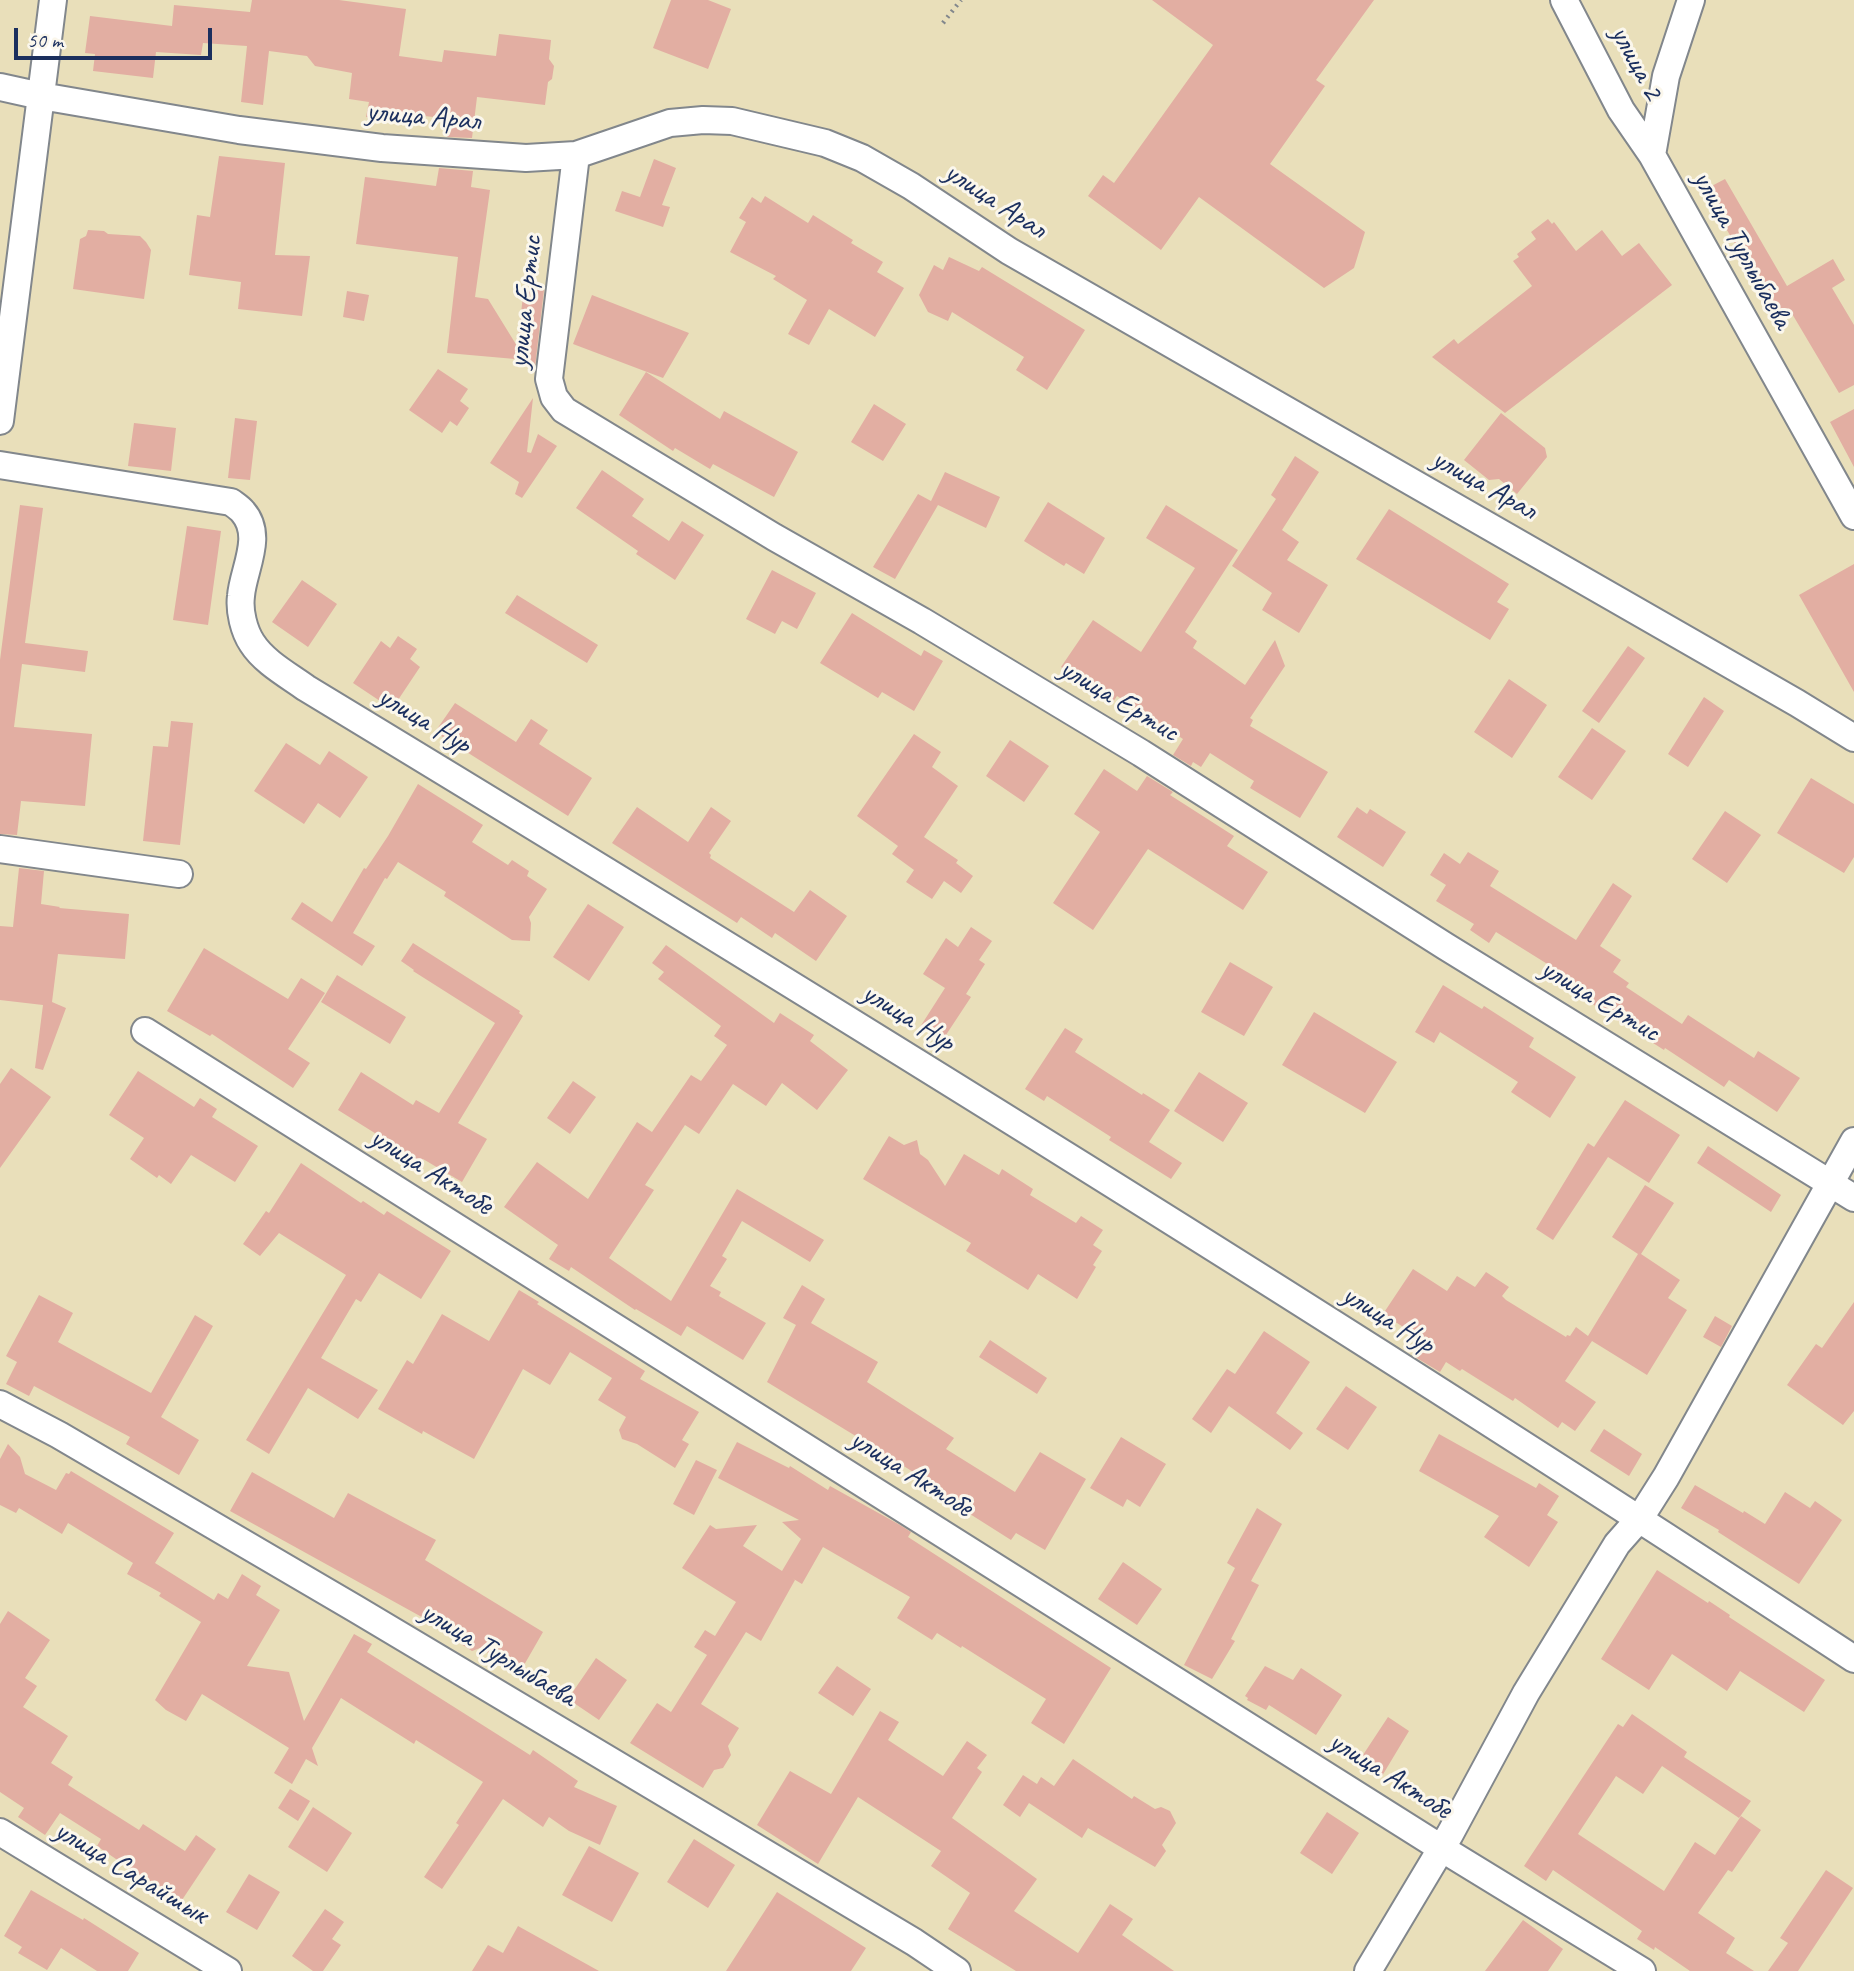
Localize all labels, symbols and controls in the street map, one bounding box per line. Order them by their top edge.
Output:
scale bar [18,14,215,58]
street label: улица 2 [1602,20,1670,106]
text: 50 m [27,27,63,53]
street label: улица Арал [365,94,481,140]
street label: улица Арал [937,155,1053,247]
street label: улица Турлыбаева [1684,165,1800,335]
street label: улица Ертис [501,234,551,370]
street label: улица Арал [1425,442,1543,528]
street label: улица Ертис [1053,651,1185,751]
street label: улица Нур [371,679,477,763]
street label: улица Ертис [1534,951,1666,1051]
street label: улица Нур [855,976,961,1060]
street label: улица Актобе [363,1120,499,1224]
street label: улица Нур [1335,1278,1441,1362]
street label: улица Актобе [843,1422,979,1526]
street label: улица Турлыбаева [414,1595,582,1715]
street label: улица Актобе [1322,1724,1458,1828]
street label: улица Сарайшык [48,1813,214,1933]

